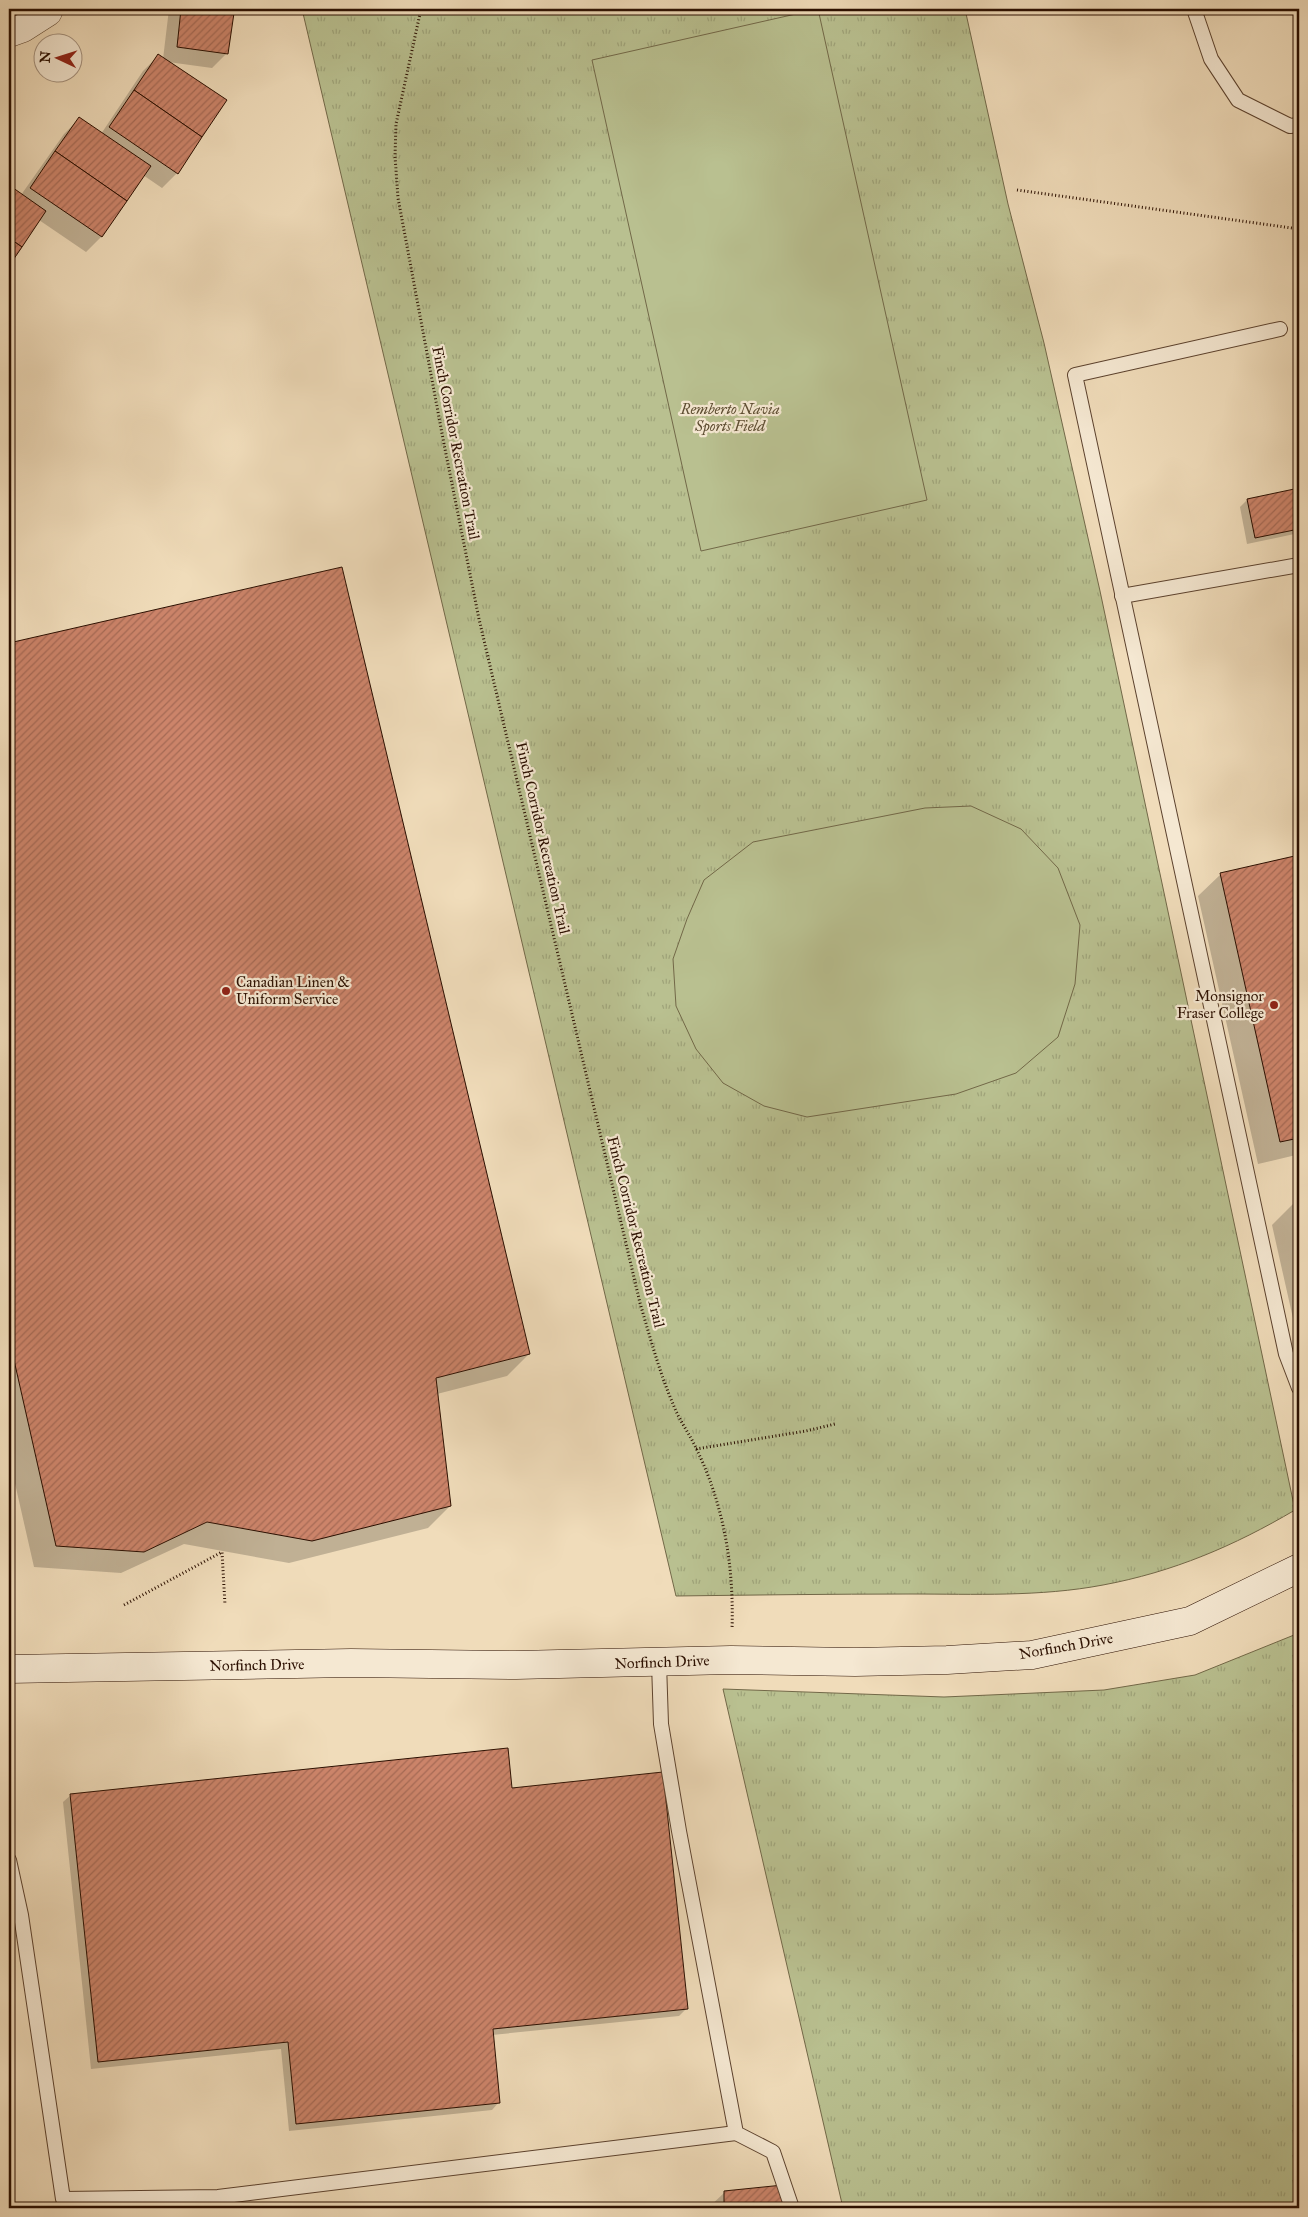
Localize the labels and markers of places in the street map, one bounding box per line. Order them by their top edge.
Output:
place label: Canadian Linen & Uniform Service [236,973,350,1008]
marker: Canadian Linen & Uniform Service [220,985,232,997]
place label: Monsignor Fraser College [1177,987,1264,1022]
marker: Monsignor Fraser College [1268,999,1280,1011]

